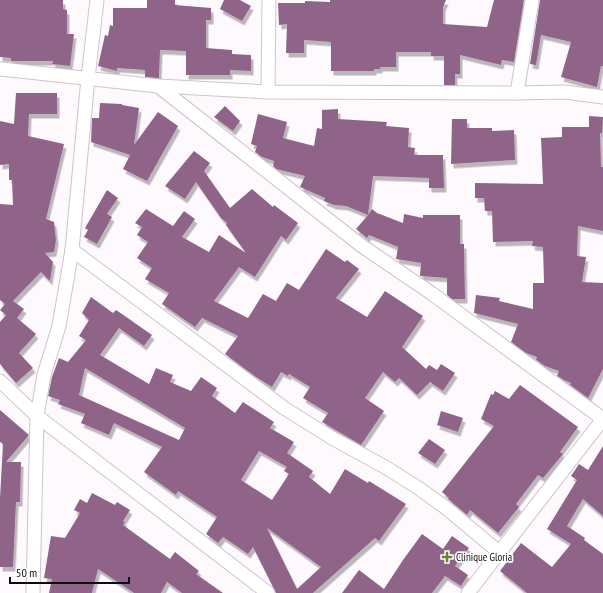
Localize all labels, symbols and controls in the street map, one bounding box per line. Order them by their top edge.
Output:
place label: Clinique Gloria [456,550,512,564]
marker: Clinique Gloria [441,551,453,563]
scale bar [10,559,129,585]
text: 50 m [16,565,37,580]

